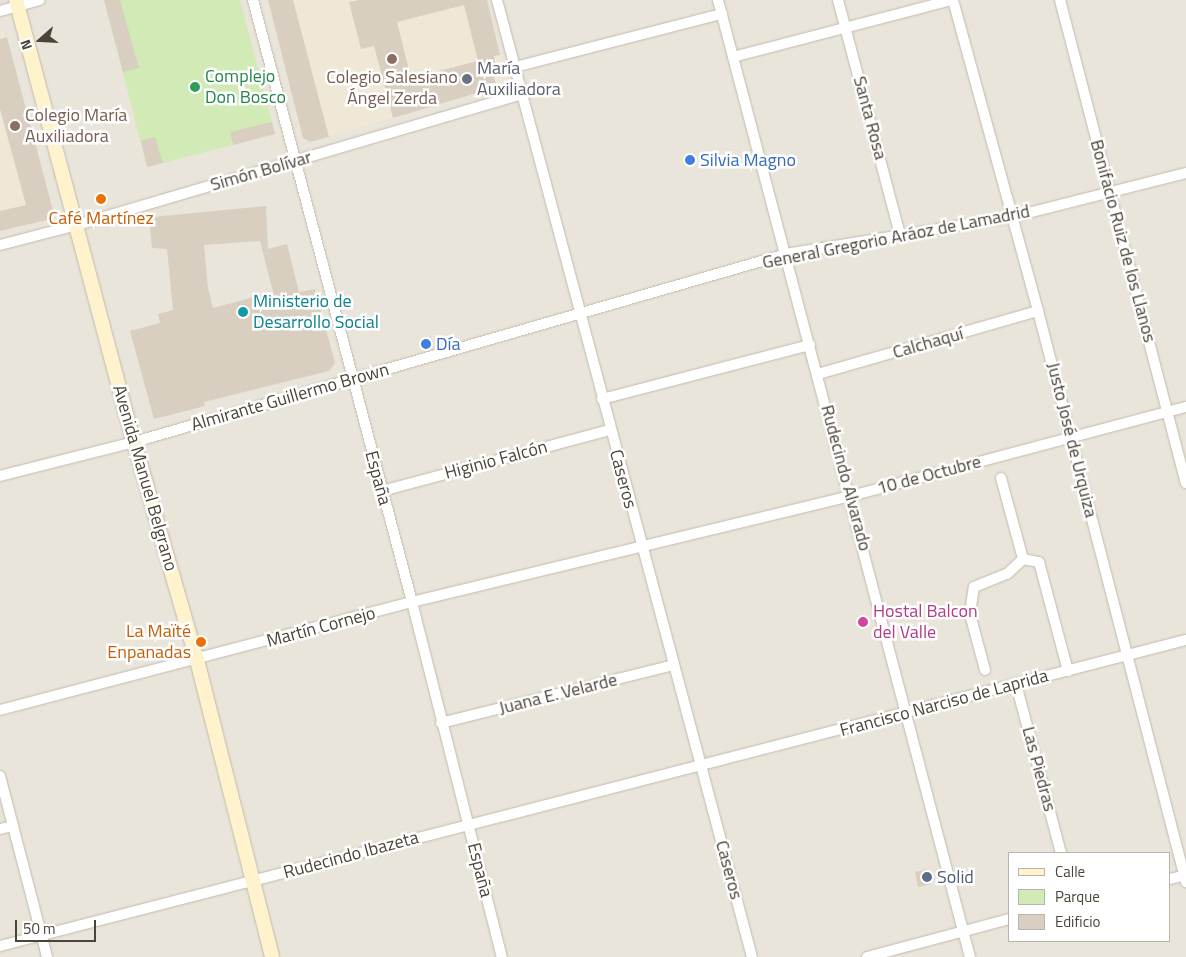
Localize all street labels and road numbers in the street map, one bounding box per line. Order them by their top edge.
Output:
street label: Santa Rosa [849,74,891,162]
street label: Bonifacio Ruiz de los Llanos [1086,137,1160,345]
street label: Simón Bolívar [208,146,314,196]
street label: General Gregorio Aráoz de Lamadrid [760,200,1032,274]
street label: Calchaquí [890,323,966,363]
street label: Almirante Guillermo Brown [189,358,391,436]
street label: Justo José de Urquiza [1042,360,1102,520]
street label: Avenida Manuel Belgrano [108,382,182,574]
street label: Rudecindo Alvarado [816,403,876,553]
street label: Higinio Falcón [442,436,550,484]
street label: Caseros [605,447,641,511]
street label: España [360,448,396,508]
street label: 10 de Octubre [875,451,983,499]
street label: Martín Cornejo [264,602,378,652]
street label: Francisco Narciso de Laprida [838,665,1050,741]
street label: Juana E. Velarde [497,669,619,719]
street label: Las Piedras [1017,724,1061,814]
street label: Rudecindo Ibazeta [281,827,421,883]
street label: Caseros [711,838,747,902]
street label: España [463,840,497,900]

